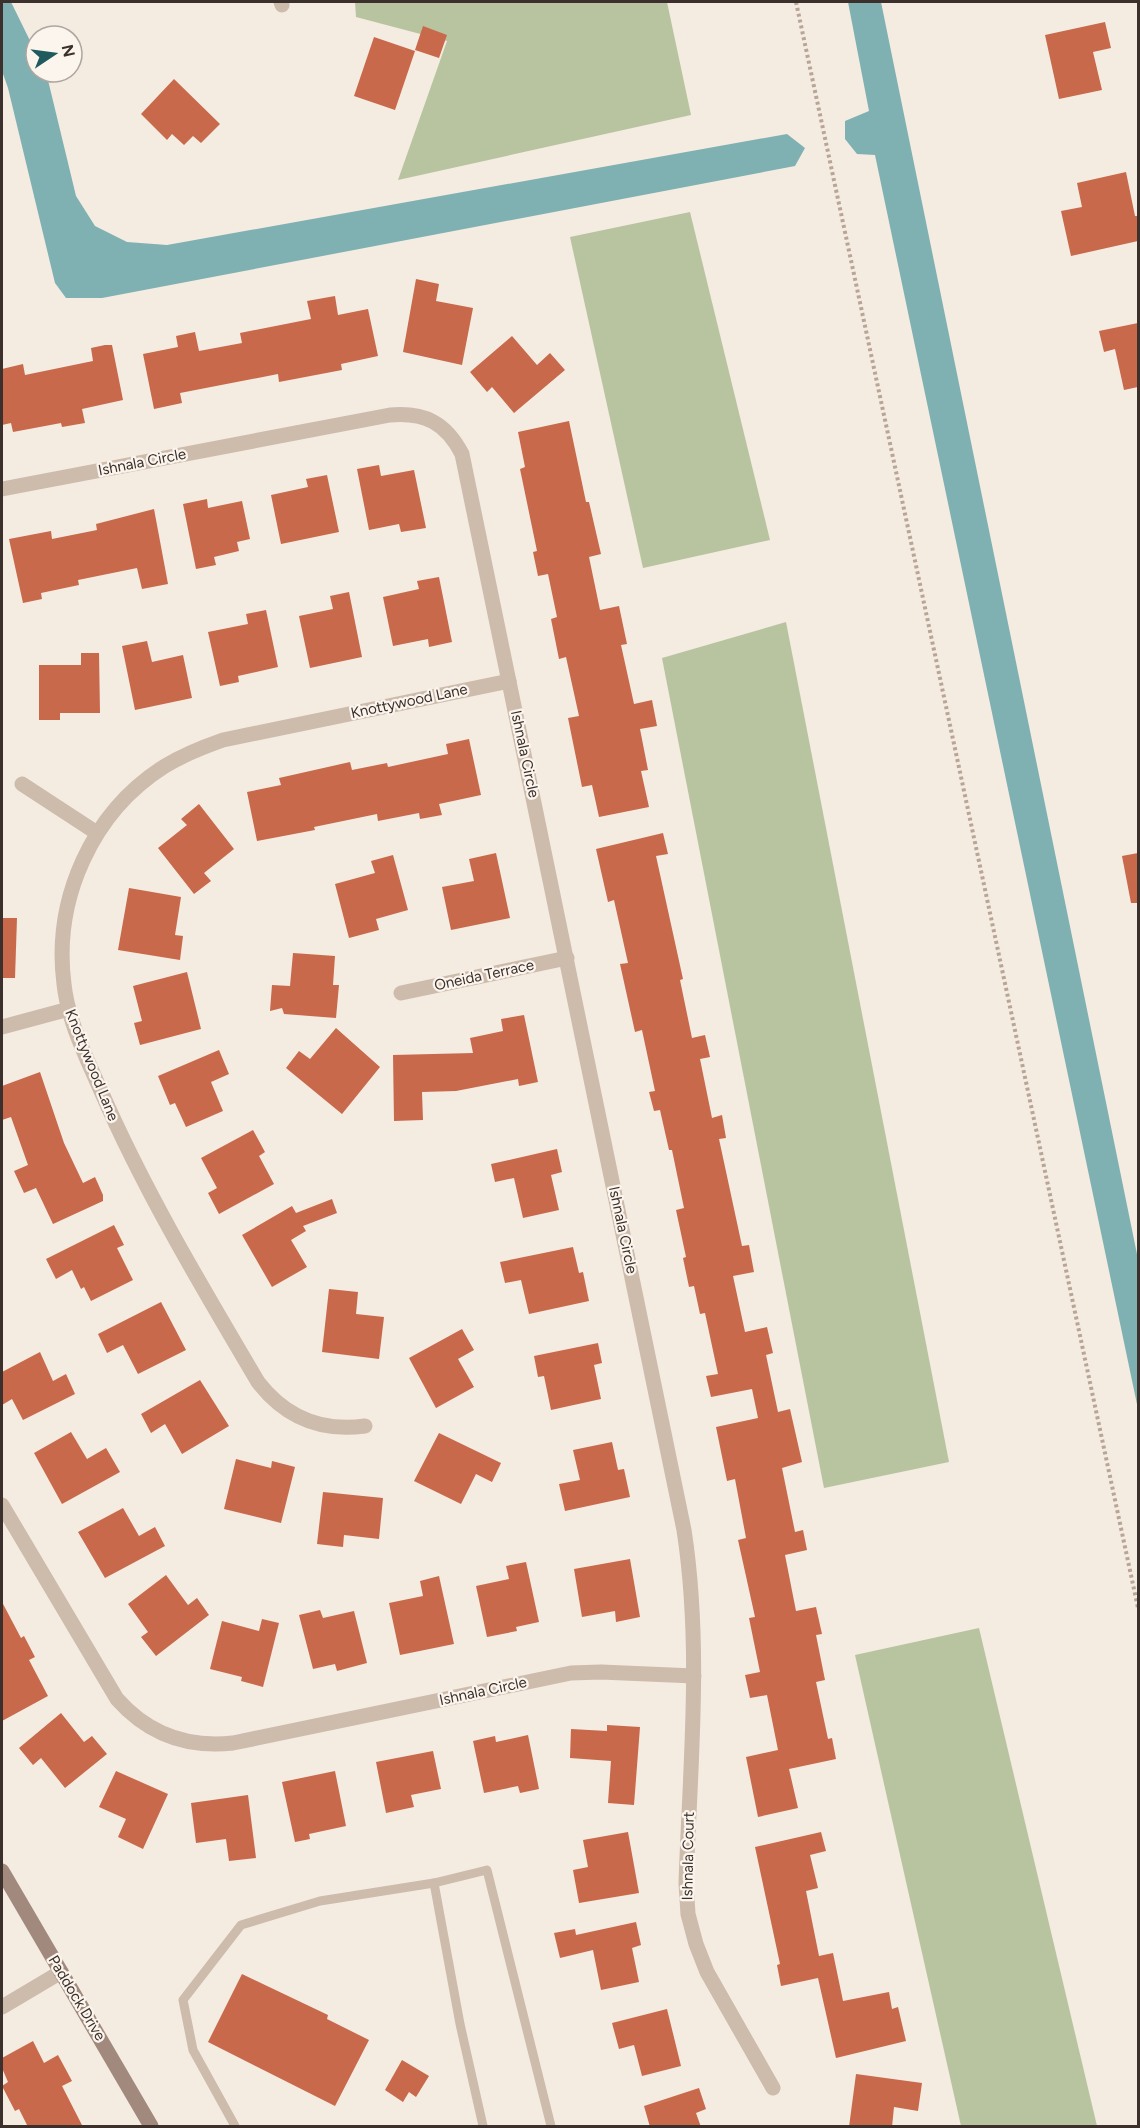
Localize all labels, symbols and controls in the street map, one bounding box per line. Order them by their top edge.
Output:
north arrow [24,24,84,84]
text: N [57,43,79,59]
street label: Ishnala Circle [97,445,187,479]
street label: Knottywood Lane [349,680,469,722]
street label: Ishnala Circle [507,709,543,799]
street label: Oneida Terrace [433,956,535,994]
street label: Knottywood Lane [61,1006,123,1124]
street label: Ishnala Circle [605,1185,641,1275]
street label: Ishnala Circle [438,1673,528,1709]
street label: Ishnala Court [678,1811,698,1901]
street label: Paddock Drive [44,1952,110,2044]

